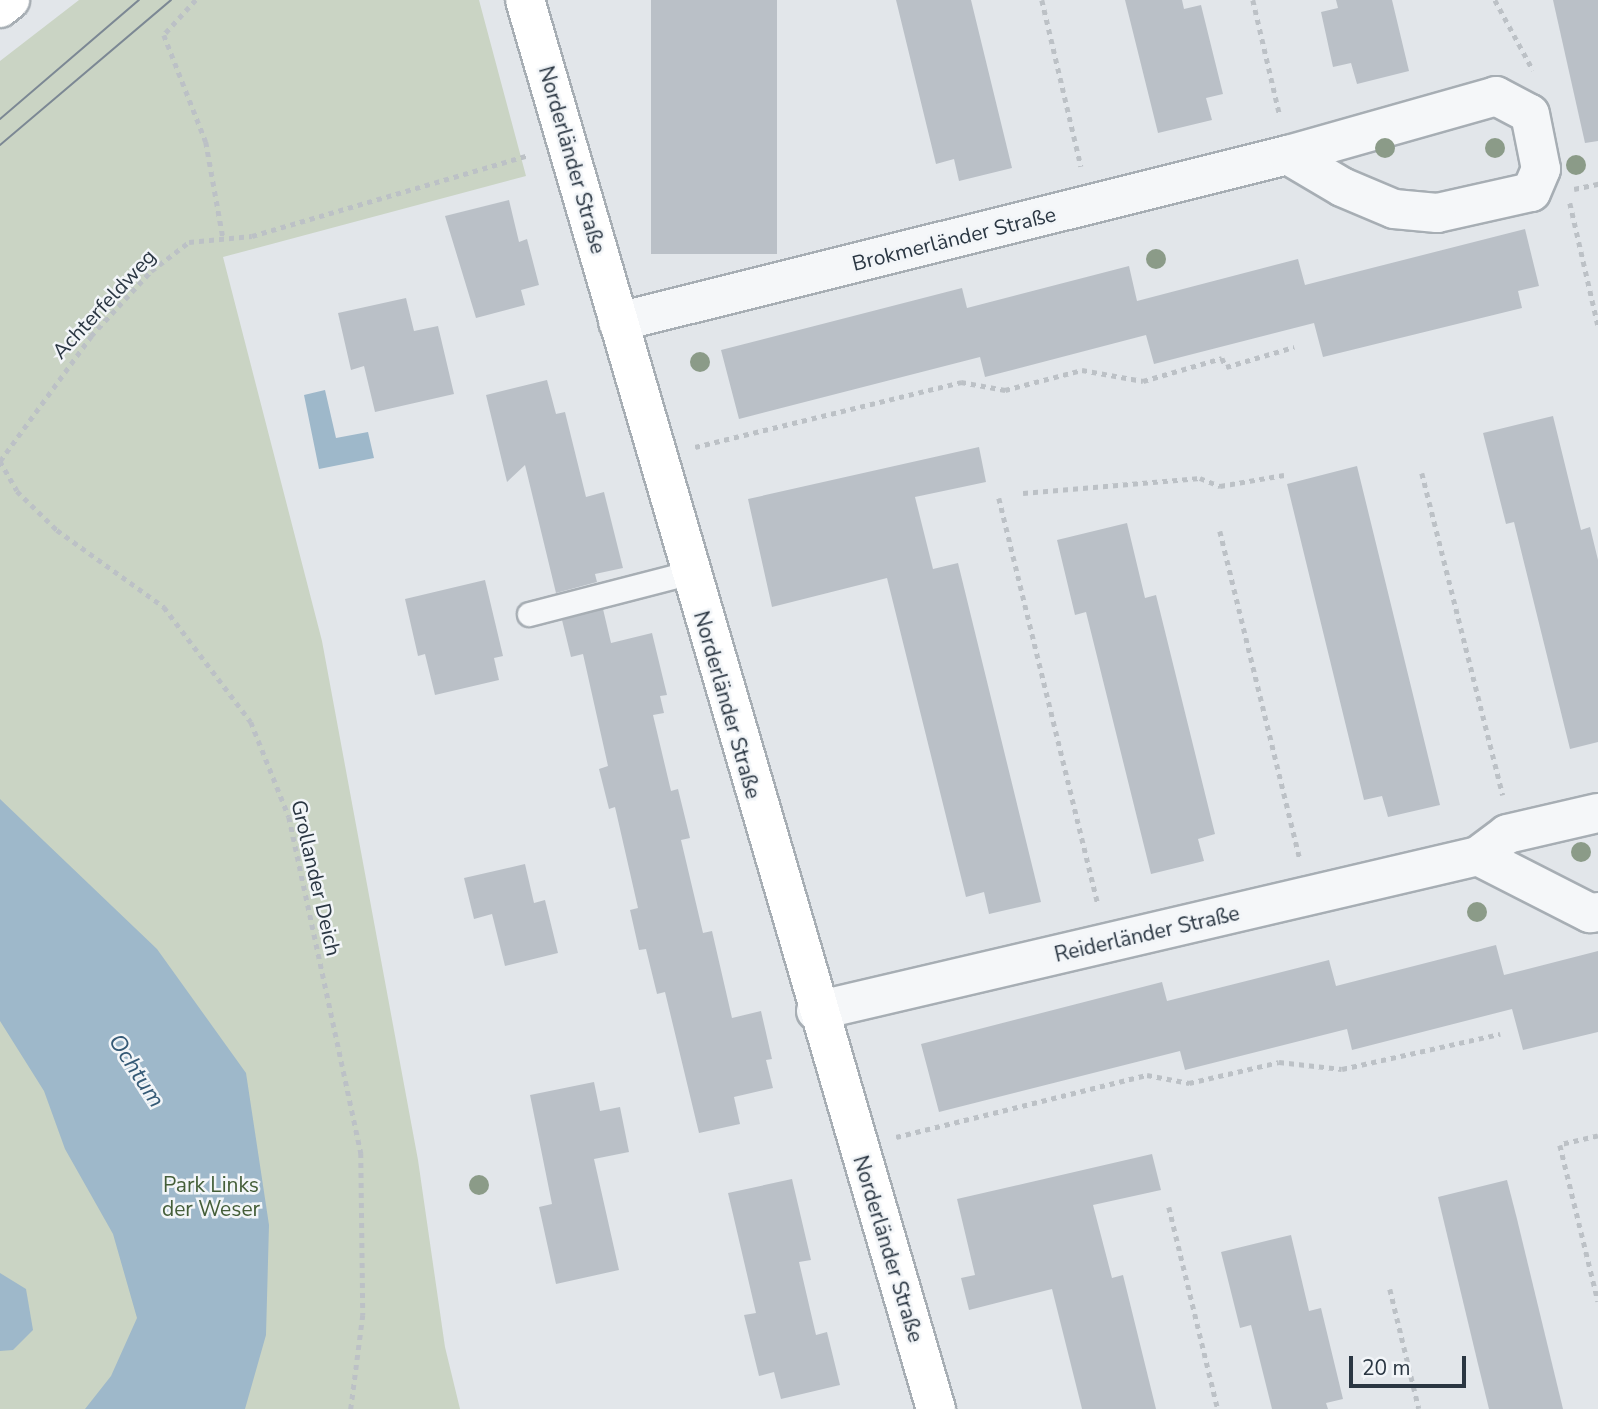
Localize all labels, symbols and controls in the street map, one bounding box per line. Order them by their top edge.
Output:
street label: Norderländer Straße [533,63,611,257]
street label: Brokmerländer Straße [850,202,1058,276]
street label: Achterfeldweg [47,244,161,364]
street label: Norderländer Straße [688,608,766,802]
street label: Grollander Deich [286,798,346,958]
street label: Reiderländer Straße [1052,900,1242,968]
water label: Ochtum [102,1029,170,1113]
street label: Norderländer Straße [848,1153,928,1345]
park label: Park Links der Weser [162,1172,260,1222]
scale bar [1353,1342,1470,1386]
text: 20 m [1362,1354,1411,1382]

